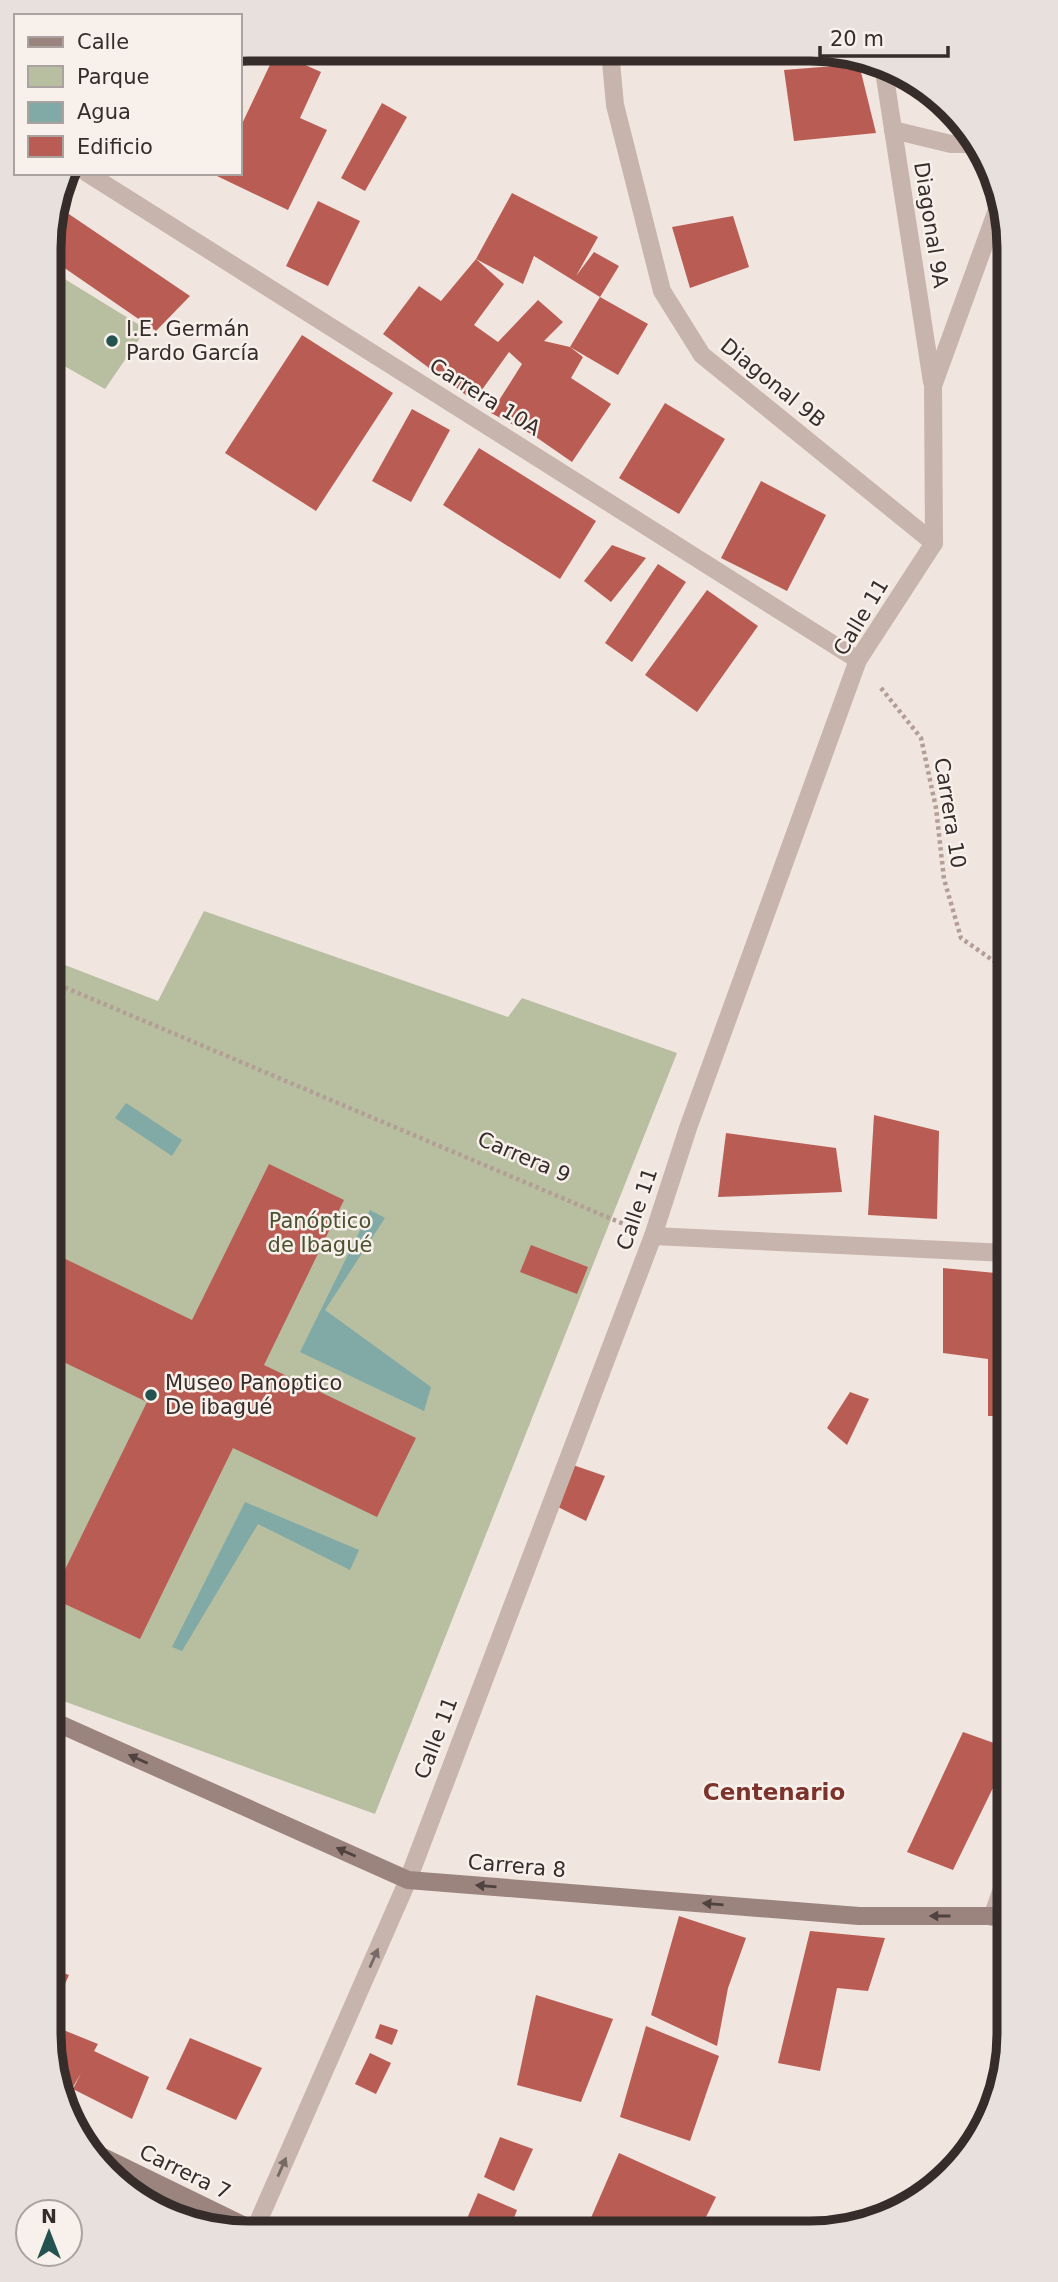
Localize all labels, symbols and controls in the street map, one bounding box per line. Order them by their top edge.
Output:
legend [14,14,242,175]
scale bar [820,14,948,58]
text: 20 m [830,27,884,51]
text: Calle [77,30,129,54]
text: Parque [77,65,149,89]
text: Agua [77,100,131,124]
text: Edificio [77,135,153,159]
street label: Diagonal 9A [909,160,953,290]
place label: I.E. Germán Pardo García [126,317,259,365]
marker: I.E. Germán Pardo García [104,333,120,349]
street label: Diagonal 9B [716,334,830,432]
street label: Carrera 10A [425,353,545,441]
street label: Calle 11 [829,574,893,660]
street label: Carrera 10 [929,756,971,870]
street label: Carrera 9 [474,1127,574,1187]
street label: Calle 11 [612,1165,662,1253]
park label: Panóptico de Ibagué [268,1209,372,1257]
place label: Museo Panoptico De ibagué [165,1371,342,1419]
marker: Museo Panoptico De ibagué [143,1387,159,1403]
street label: Calle 11 [409,1694,463,1782]
one-way arrow [128,1753,148,1765]
district label: Centenario [703,1779,845,1805]
one-way arrow [336,1846,356,1858]
street label: Carrera 8 [467,1850,567,1882]
one-way arrow [475,1880,497,1891]
one-way arrow [702,1898,724,1909]
one-way arrow [929,1910,951,1922]
one-way arrow [368,1948,380,1968]
street label: Carrera 7 [136,2140,234,2204]
one-way arrow [277,2156,288,2177]
north arrow [14,2198,84,2268]
text: N [41,2205,57,2227]

